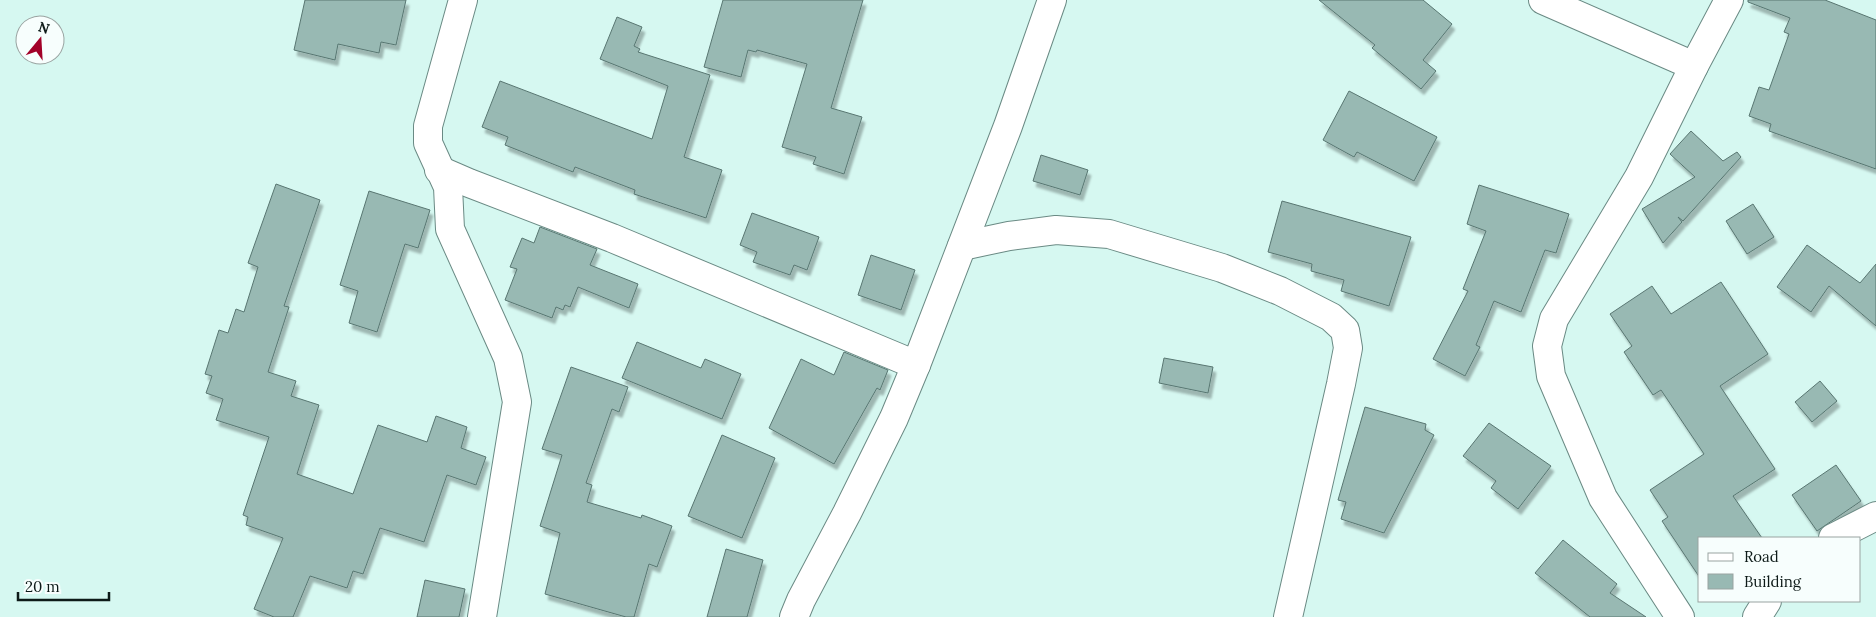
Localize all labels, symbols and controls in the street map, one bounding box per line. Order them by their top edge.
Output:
north arrow [15,15,65,65]
text: N [36,17,52,38]
legend [1698,537,1861,602]
text: Road [1744,547,1779,566]
scale bar [18,570,109,602]
text: Building [1744,572,1802,591]
text: 20 m [25,577,60,596]

